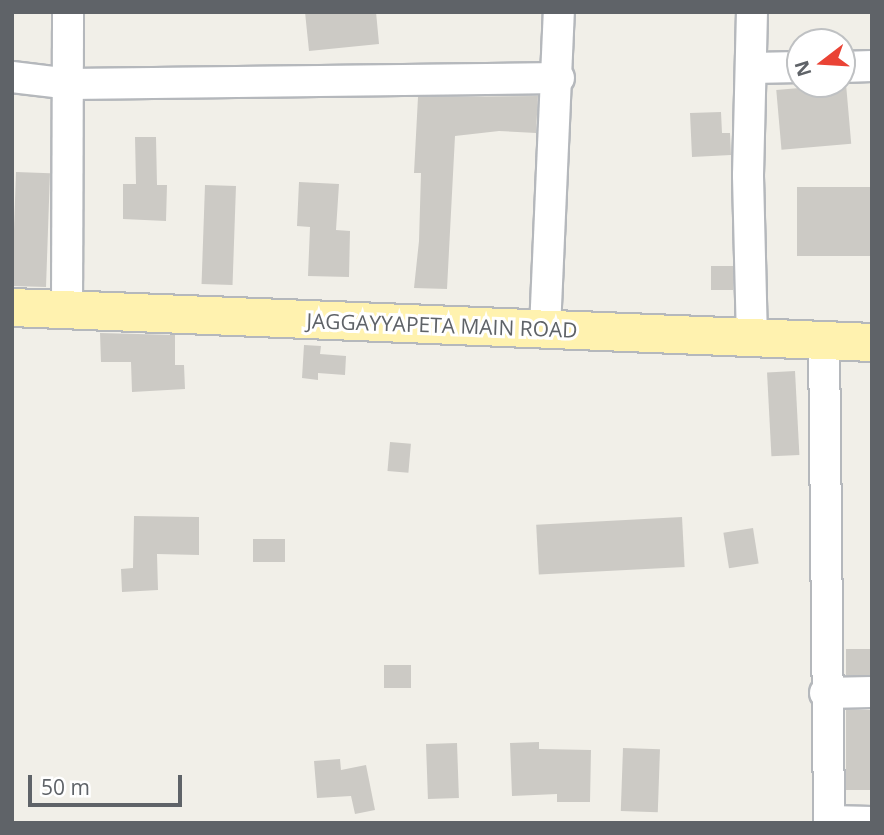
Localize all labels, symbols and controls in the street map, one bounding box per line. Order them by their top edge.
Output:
north arrow [786,28,856,98]
text: N [788,57,818,80]
street label: JAGGAYYAPETA MAIN ROAD [306,308,578,342]
scale bar [32,762,186,806]
text: 50 m [41,773,90,801]

